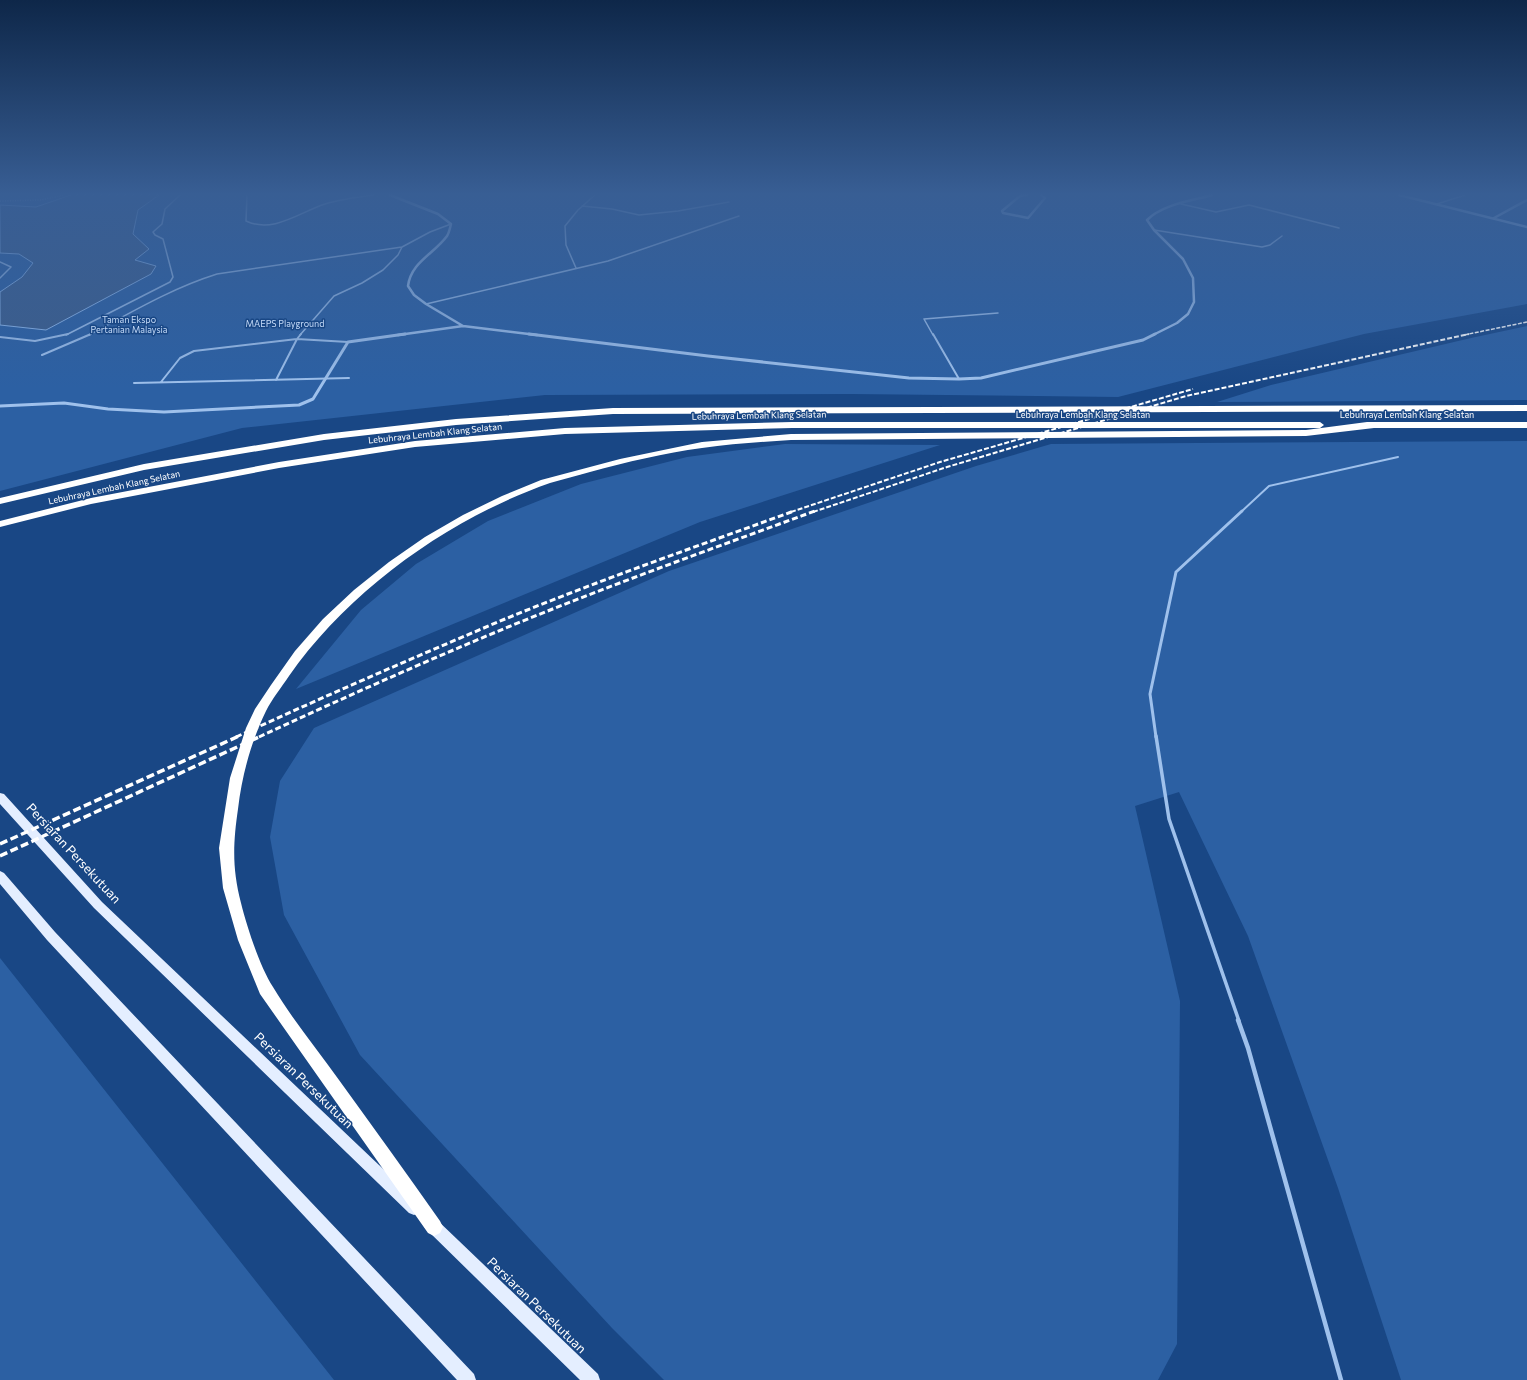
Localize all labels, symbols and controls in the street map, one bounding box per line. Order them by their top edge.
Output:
park label: Taman Ekspo Pertanian Malaysia [90,314,168,335]
park label: MAEPS Playground [246,318,324,329]
street label: Lebuhraya Lembah Klang Selatan [692,408,826,422]
street label: Lebuhraya Lembah Klang Selatan [1016,409,1150,420]
street label: Lebuhraya Lembah Klang Selatan [1340,409,1474,420]
street label: Lebuhraya Lembah Klang Selatan [368,420,502,446]
street label: Lebuhraya Lembah Klang Selatan [47,468,181,506]
street label: Persiaran Persekutuan [23,800,125,906]
street label: Persiaran Persekutuan [251,1029,357,1131]
street label: Persiaran Persekutuan [484,1254,590,1356]

